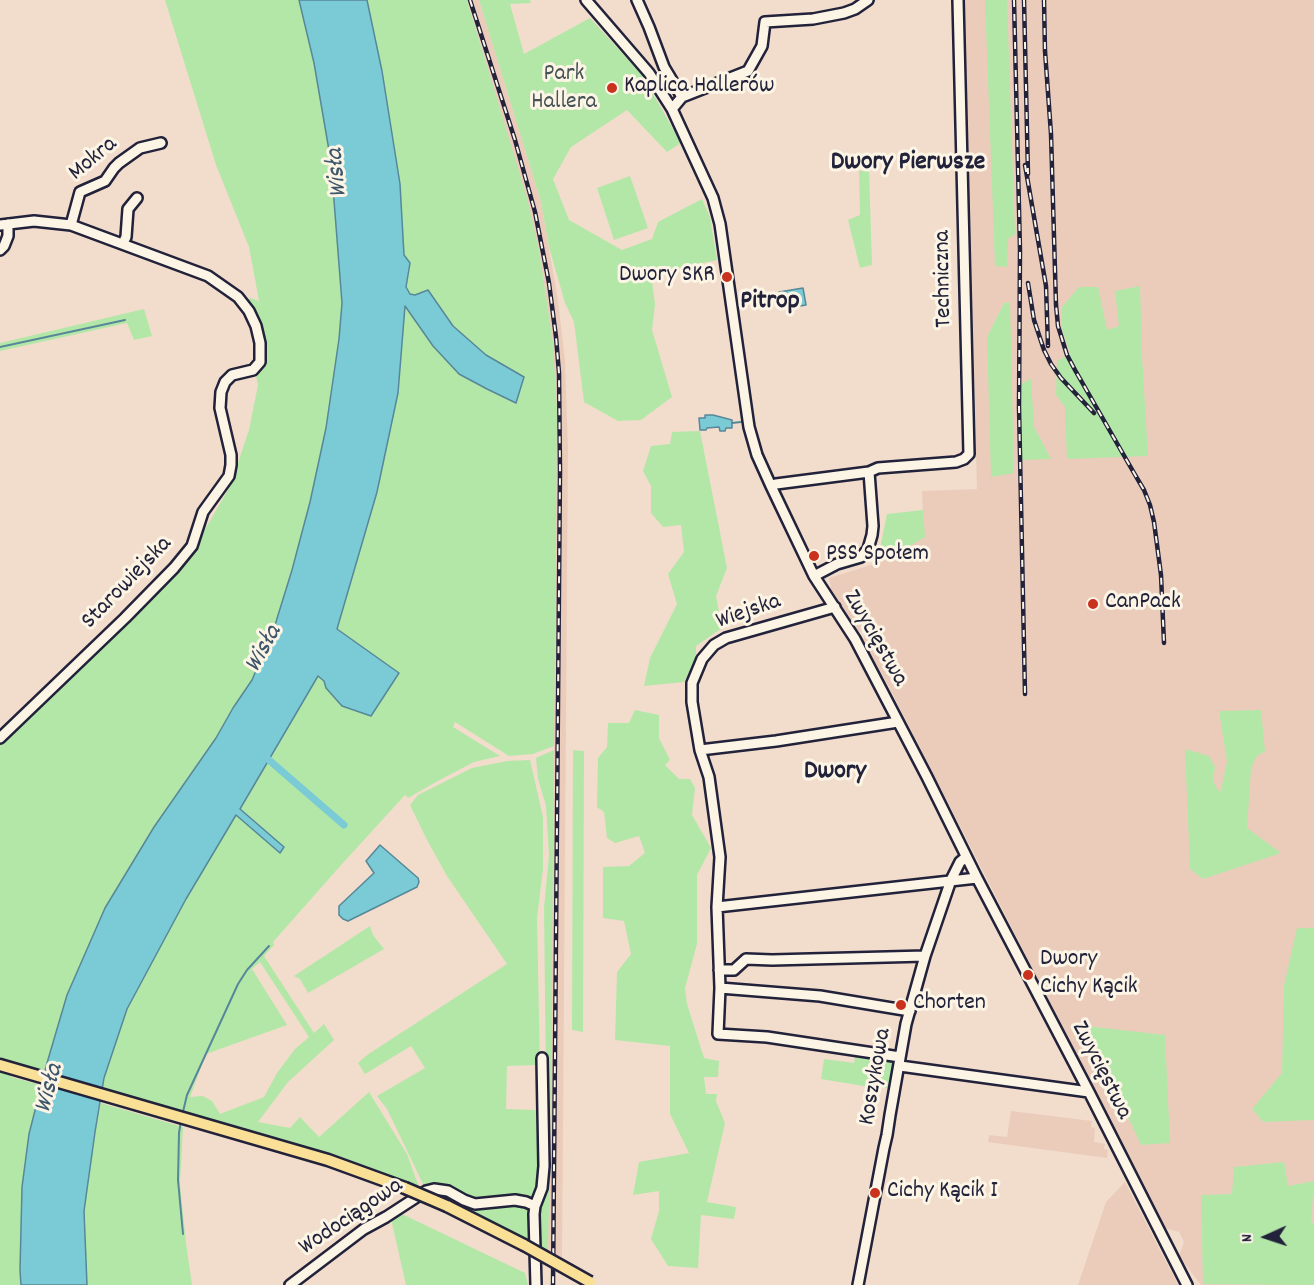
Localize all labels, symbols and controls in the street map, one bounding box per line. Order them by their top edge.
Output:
park label: Park Hallera [531,62,597,118]
place label: Kaplica Hallerów [624,74,774,102]
marker: Kaplica Hallerów [605,81,619,95]
street label: Mokra [64,131,124,189]
water label: Wisła [321,147,357,199]
district label: Dwory Pierwsze [831,148,985,180]
street label: Techniczna [930,230,960,328]
place label: Dwory SKR [619,263,715,291]
marker: Dwory SKR [720,270,734,284]
district label: Pitrop [740,287,800,319]
street label: Starowiejska [77,531,179,637]
place label: PSS Społem [826,542,929,570]
marker: PSS Społem [807,549,821,563]
street label: Zwycięstwa [835,586,913,692]
street label: Wiejska [713,589,785,637]
place label: CanPack [1105,590,1181,618]
marker: CanPack [1086,597,1100,611]
water label: Wisła [239,621,291,679]
district label: Dwory [804,757,866,789]
place label: Dwory Cichy Kącik [1040,947,1138,1003]
marker: Dwory Cichy Kącik [1021,968,1035,982]
place label: Chorten [913,991,986,1019]
marker: Chorten [894,998,908,1012]
street label: Zwycięstwa [1063,1017,1137,1125]
street label: Koszykowa [854,1026,900,1128]
water label: Wisła [30,1061,72,1117]
street label: Wodociągowa [295,1173,409,1263]
place label: Cichy Kącik I [887,1179,998,1207]
marker: Cichy Kącik I [868,1186,882,1200]
north arrow [1236,1207,1296,1267]
text: N [1236,1233,1259,1243]

